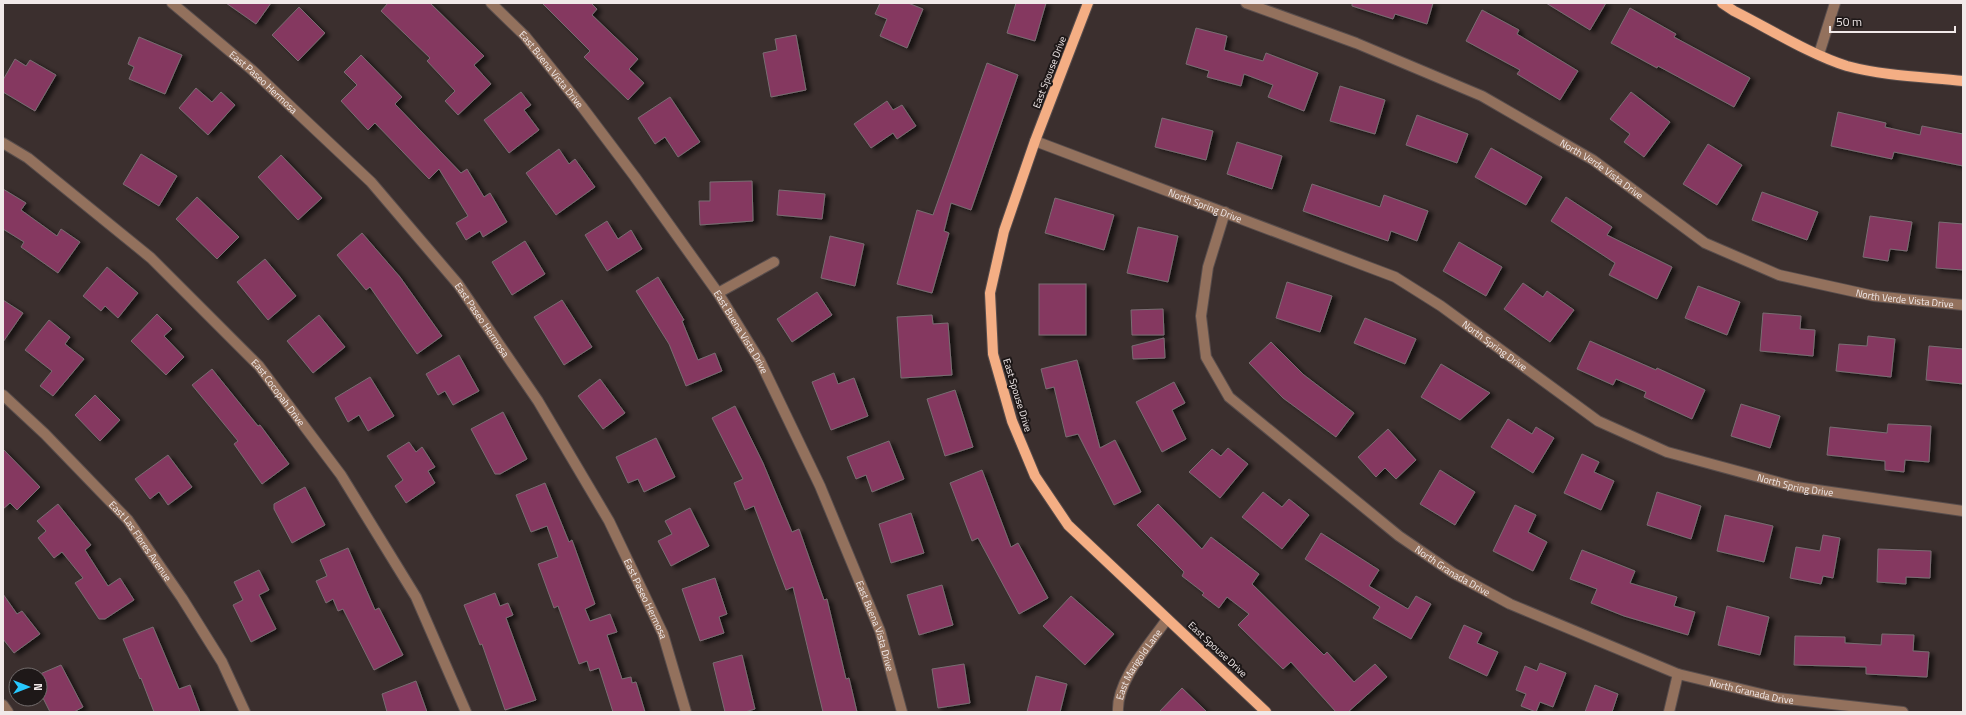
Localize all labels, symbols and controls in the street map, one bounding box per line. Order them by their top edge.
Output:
scale bar [1830,8,1955,34]
text: 50 m [1836,12,1862,31]
street label: East Buena Vista Drive [516,27,587,111]
street label: East Spouse Drive [1029,34,1070,110]
street label: East Paseo Hermosa [226,47,301,117]
street label: North Verde Vista Drive [1557,135,1646,203]
street label: North Spring Drive [1166,185,1244,227]
street label: East Paseo Hermosa [451,280,513,360]
street label: North Verde Vista Drive [1854,285,1954,312]
street label: East Buena Vista Drive [710,287,772,376]
street label: North Spring Drive [1459,317,1530,375]
street label: East Cocopah Drive [248,355,309,429]
street label: East Spouse Drive [999,357,1036,434]
street label: North Spring Drive [1755,470,1834,500]
street label: East Las Flores Avenue [105,498,175,584]
street label: North Granada Drive [1412,542,1493,600]
street label: East Paseo Hermosa [620,556,671,641]
street label: East Buena Vista Drive [852,578,898,673]
street label: East Spouse Drive [1185,618,1251,681]
street label: East Marigold Lane [1112,626,1166,701]
north arrow [8,667,48,707]
street label: North Granada Drive [1708,675,1794,708]
text: N [30,683,46,691]

